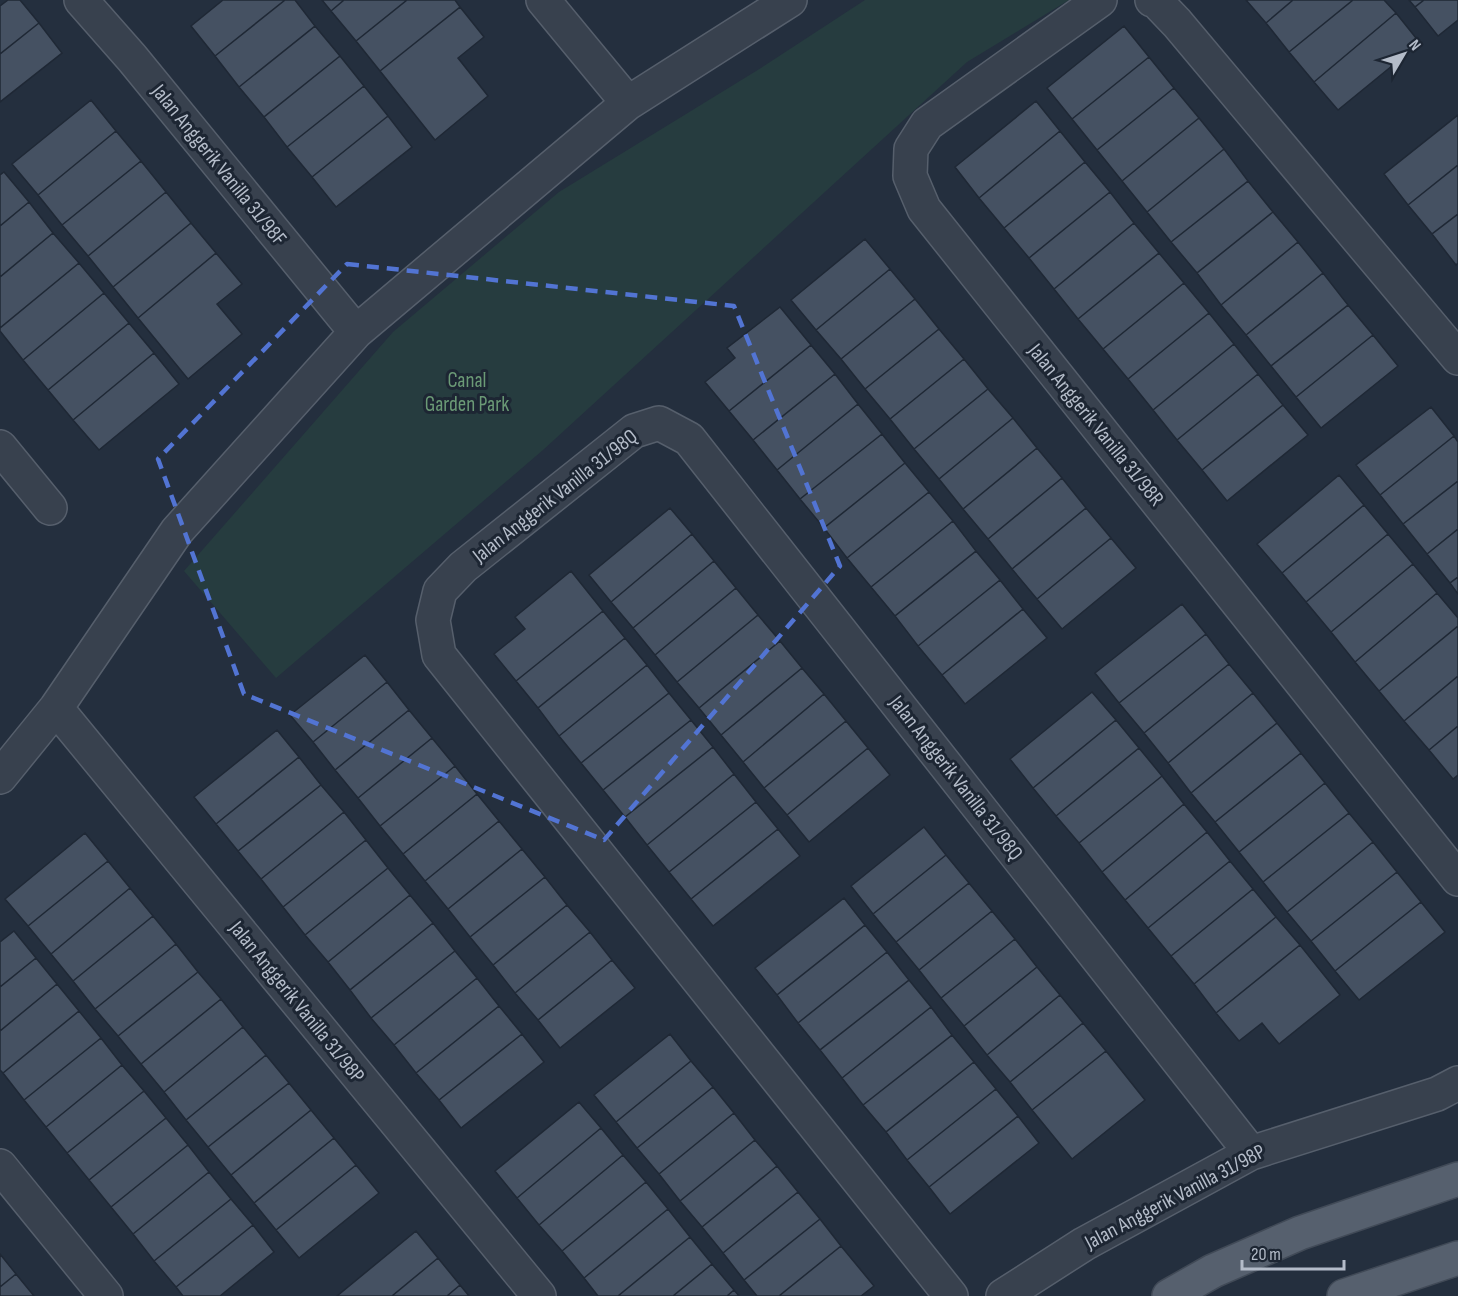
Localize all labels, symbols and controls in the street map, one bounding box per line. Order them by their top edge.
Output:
north arrow [1374,24,1434,84]
text: N [1404,36,1425,55]
street label: Jalan Anggerik Vanilla 31/98F [146,79,292,251]
street label: Jalan Anggerik Vanilla 31/98R [1022,338,1169,511]
park label: Canal Garden Park [425,368,509,417]
street label: Jalan Anggerik Vanilla 31/98Q [467,424,642,569]
street label: Jalan Anggerik Vanilla 31/98Q [883,690,1028,865]
street label: Jalan Anggerik Vanilla 31/98P [224,915,370,1088]
street label: Jalan Anggerik Vanilla 31/98P [1080,1139,1269,1256]
scale bar [1242,1233,1344,1271]
text: 20 m [1251,1244,1281,1265]

